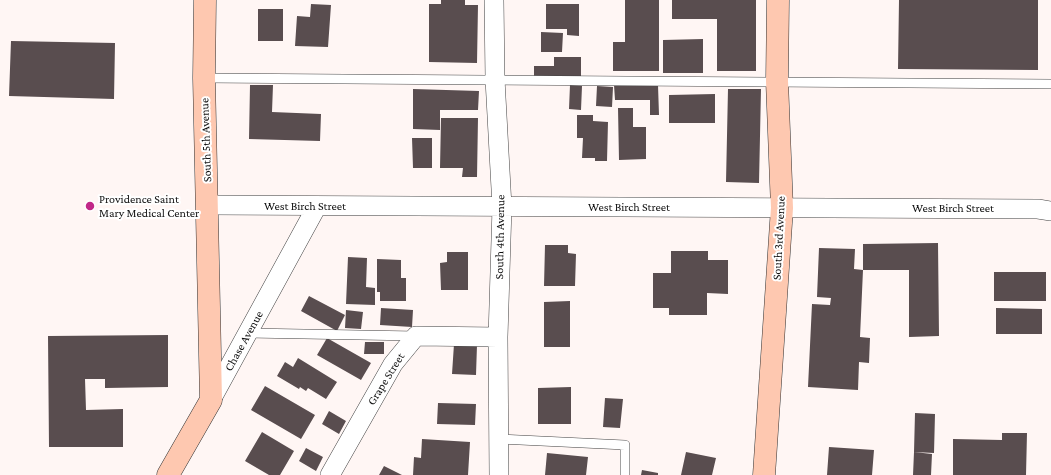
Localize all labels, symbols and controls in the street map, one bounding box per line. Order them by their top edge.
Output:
street label: South 5th Avenue [197,98,215,182]
place label: Providence Saint Mary Medical Center [99,192,199,220]
street label: South 4th Avenue [492,195,508,279]
street label: South 3rd Avenue [770,196,788,280]
street label: West Birch Street [264,199,346,213]
marker: Providence Saint Mary Medical Center [84,200,96,212]
street label: West Birch Street [588,200,670,214]
street label: West Birch Street [912,201,994,215]
street label: Chase Avenue [222,308,266,374]
street label: Grape Street [364,350,408,408]

